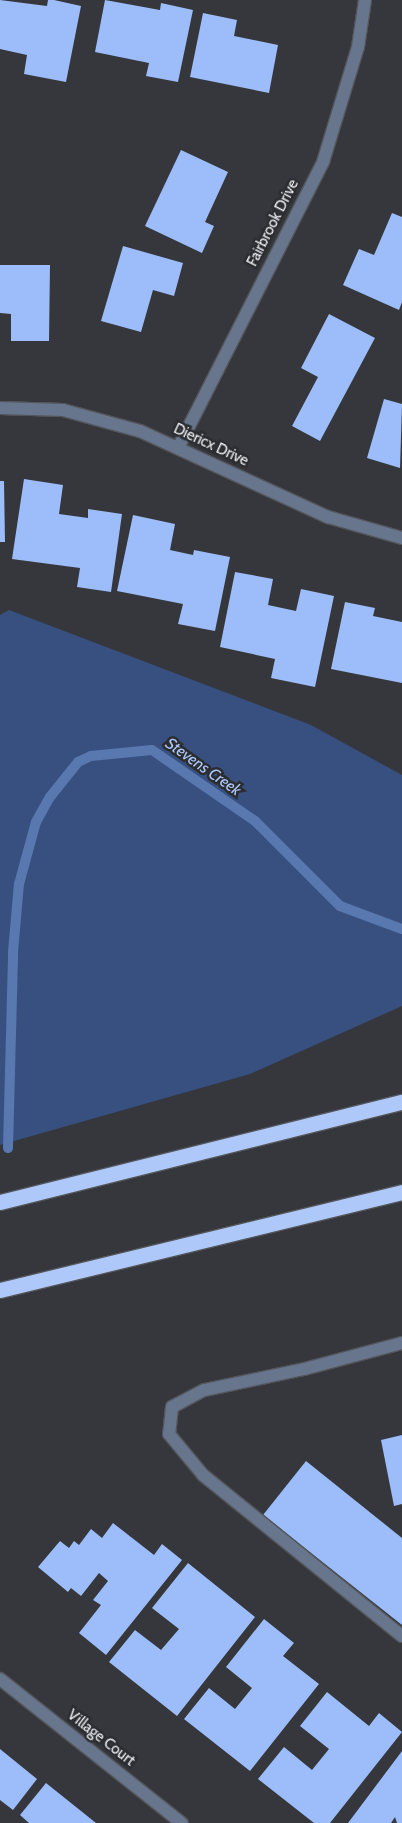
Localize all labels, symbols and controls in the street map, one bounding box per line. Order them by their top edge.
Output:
street label: Fairbrook Drive [243,176,303,270]
street label: Diericx Drive [171,420,251,470]
water label: Stevens Creek [161,734,245,800]
street label: Village Court [64,1706,138,1770]

